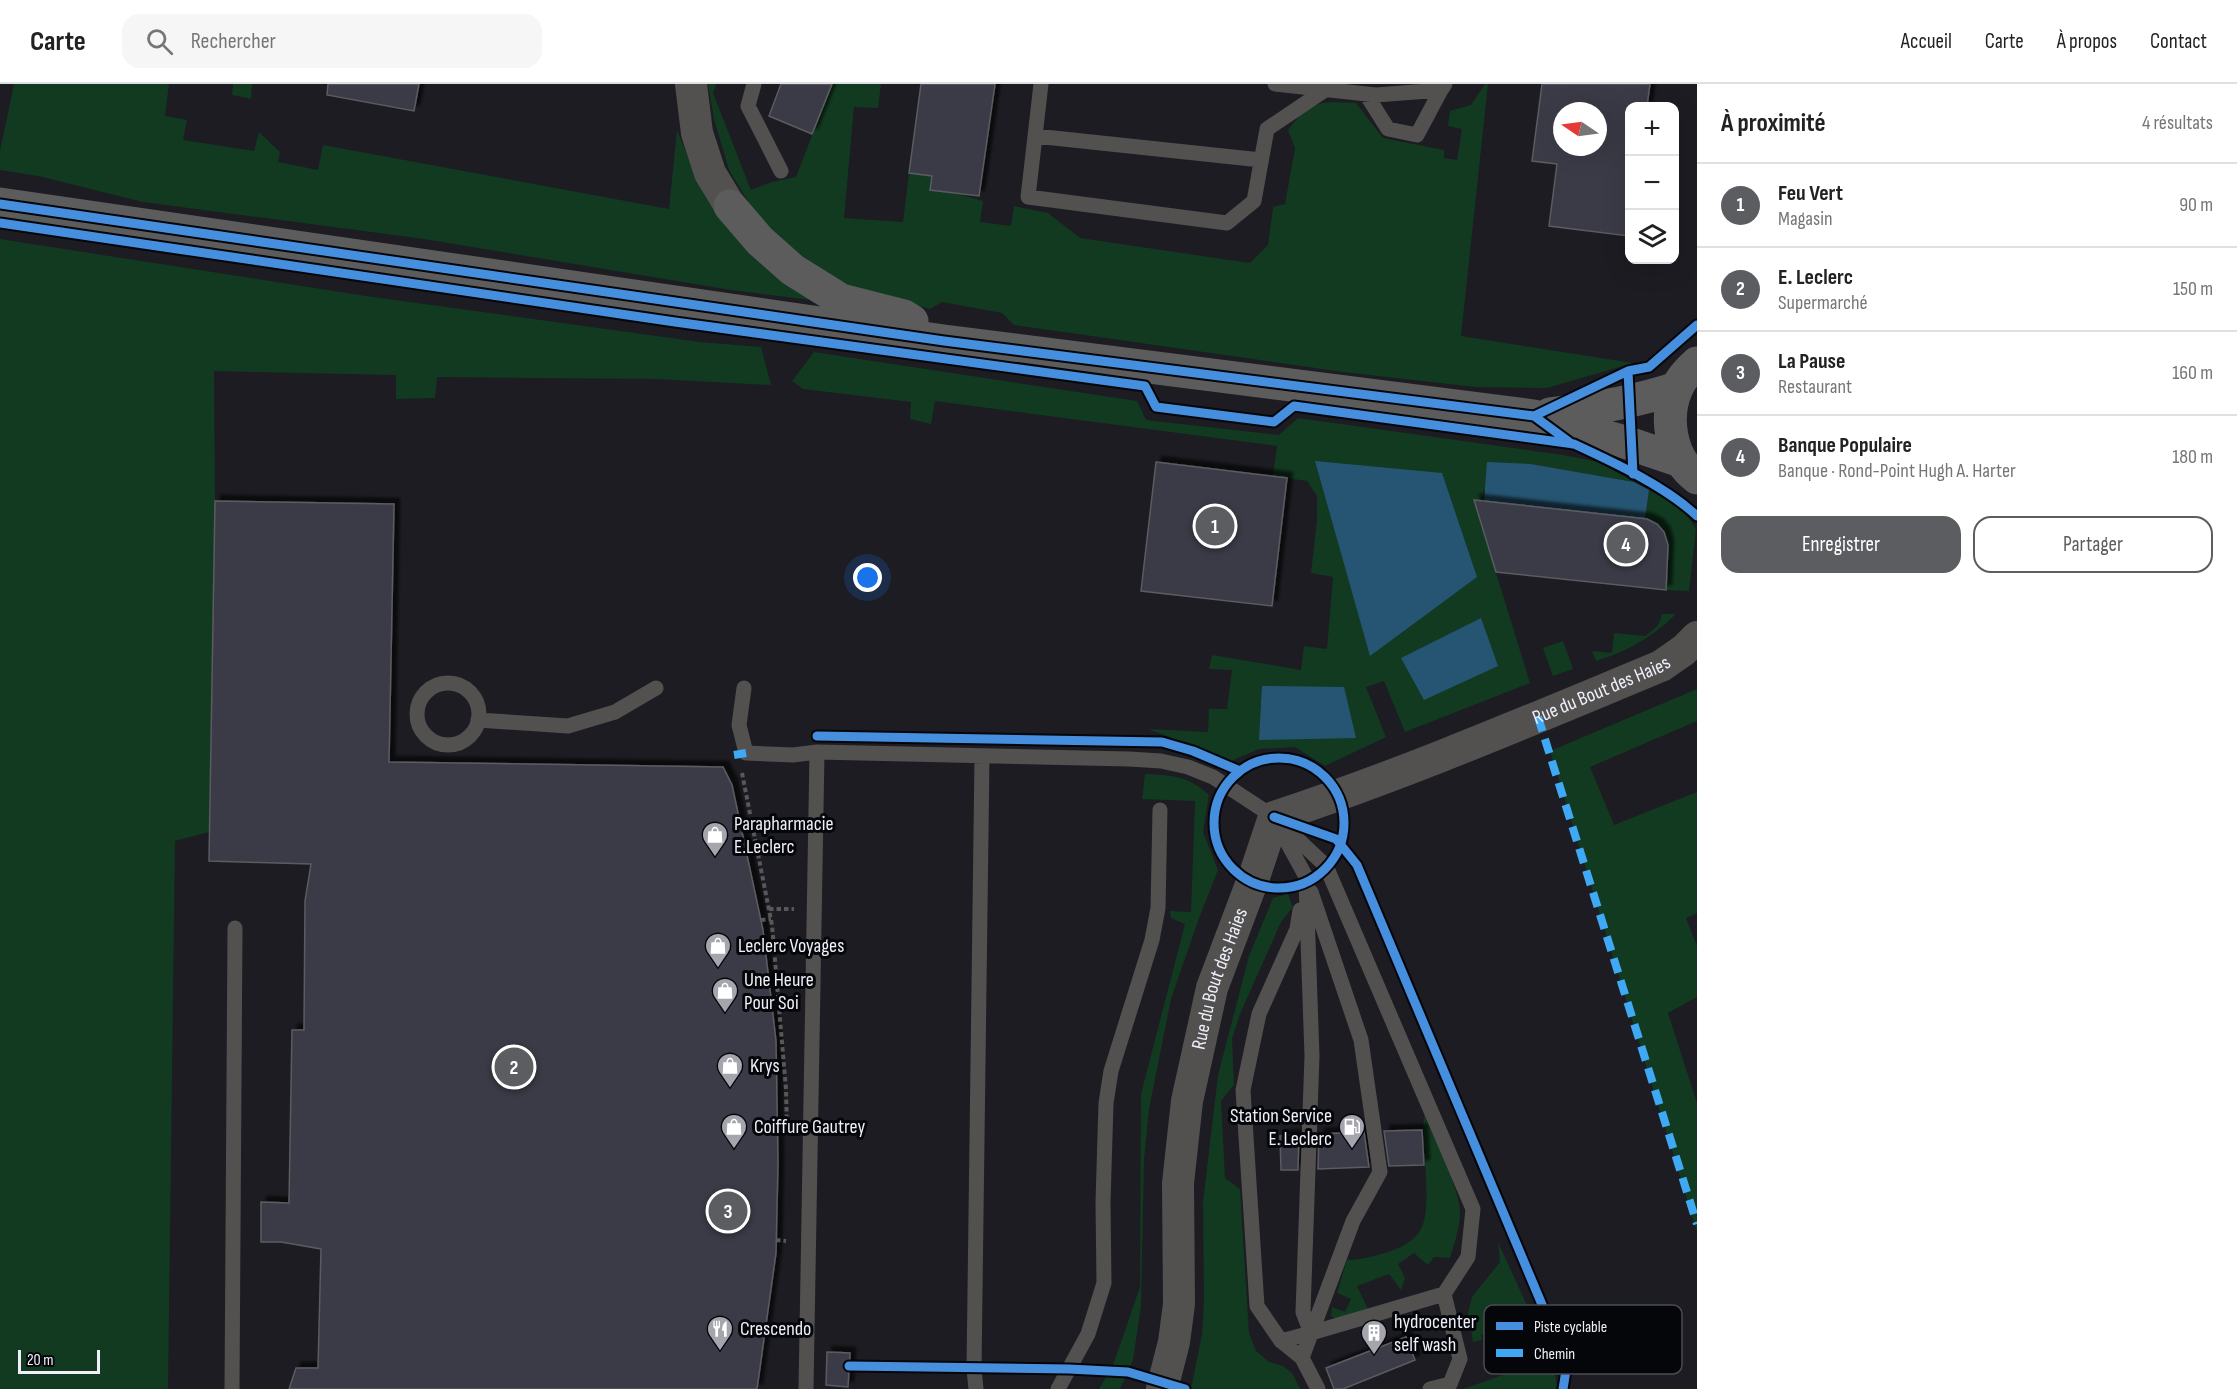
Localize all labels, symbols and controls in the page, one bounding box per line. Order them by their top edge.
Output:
search box [122,14,542,68]
text: Carte [30,25,86,58]
icon: search [143,25,176,58]
text: Rechercher [191,28,276,55]
text: Accueil [1901,29,1952,54]
text: Carte [1985,29,2024,54]
text: À propos [2057,29,2117,54]
text: Contact [2150,29,2207,54]
north arrow [1553,102,1607,156]
map controls [1625,102,1679,264]
button: + [1625,102,1679,156]
text: À proximité [1721,108,1826,139]
text: 4 résultats [2142,111,2213,135]
button: − [1625,156,1679,210]
text: Feu Vert [1778,180,1843,207]
text: 1 [1737,193,1744,217]
text: 90 m [2179,193,2213,217]
text: Magasin [1778,207,1832,231]
button: layers [1625,210,1679,264]
text: E. Leclerc [1778,264,1853,291]
text: 2 [1736,277,1745,301]
text: 150 m [2173,277,2213,301]
text: Supermarché [1778,291,1868,315]
text: La Pause [1778,348,1845,375]
text: 3 [1736,361,1745,385]
text: 160 m [2172,361,2213,385]
text: Restaurant [1778,375,1852,399]
text: Banque Populaire [1778,432,1912,459]
text: 4 [1736,445,1745,469]
text: 180 m [2172,445,2213,469]
text: Banque · Rond-Point Hugh A. Harter [1778,459,2016,483]
pin: 1 [1196,504,1234,548]
button: Enregistrer [1721,516,1961,573]
button: Partager [1973,516,2213,573]
pin: 4 [1606,522,1646,566]
your location [853,563,882,592]
street label: Rue du Bout des Haies [1529,651,1675,730]
place label: Parapharmacie E.Leclerc [734,812,834,859]
shop icon: Parapharmacie E.Leclerc [700,820,730,858]
street label: Rue du Bout des Haies [1187,905,1253,1052]
shop icon: Leclerc Voyages [703,931,733,969]
place label: Leclerc Voyages [738,934,844,958]
place label: Une Heure Pour Soi [744,968,814,1015]
shop icon: Une Heure Pour Soi [710,976,740,1014]
pin: 2 [494,1044,534,1090]
shop icon: Krys [715,1051,745,1089]
place label: Krys [750,1054,780,1078]
place label: Station Service E. Leclerc [1230,1104,1332,1151]
shop icon: Coiffure Gautrey [719,1112,749,1150]
fuel station icon: Station Service E. Leclerc [1337,1112,1367,1150]
place label: Coiffure Gautrey [754,1115,865,1139]
pin: 3 [708,1188,748,1234]
legend [1484,1305,1682,1374]
place label: hydrocenter self wash [1394,1310,1477,1357]
restaurant icon: Crescendo [705,1314,735,1352]
place label: Crescendo [740,1317,811,1341]
building icon: hydrocenter self wash [1359,1318,1389,1356]
text: Piste cyclable [1534,1318,1607,1337]
text: Chemin [1534,1345,1575,1364]
scale bar [18,1347,100,1374]
text: 20 m [27,1351,54,1370]

